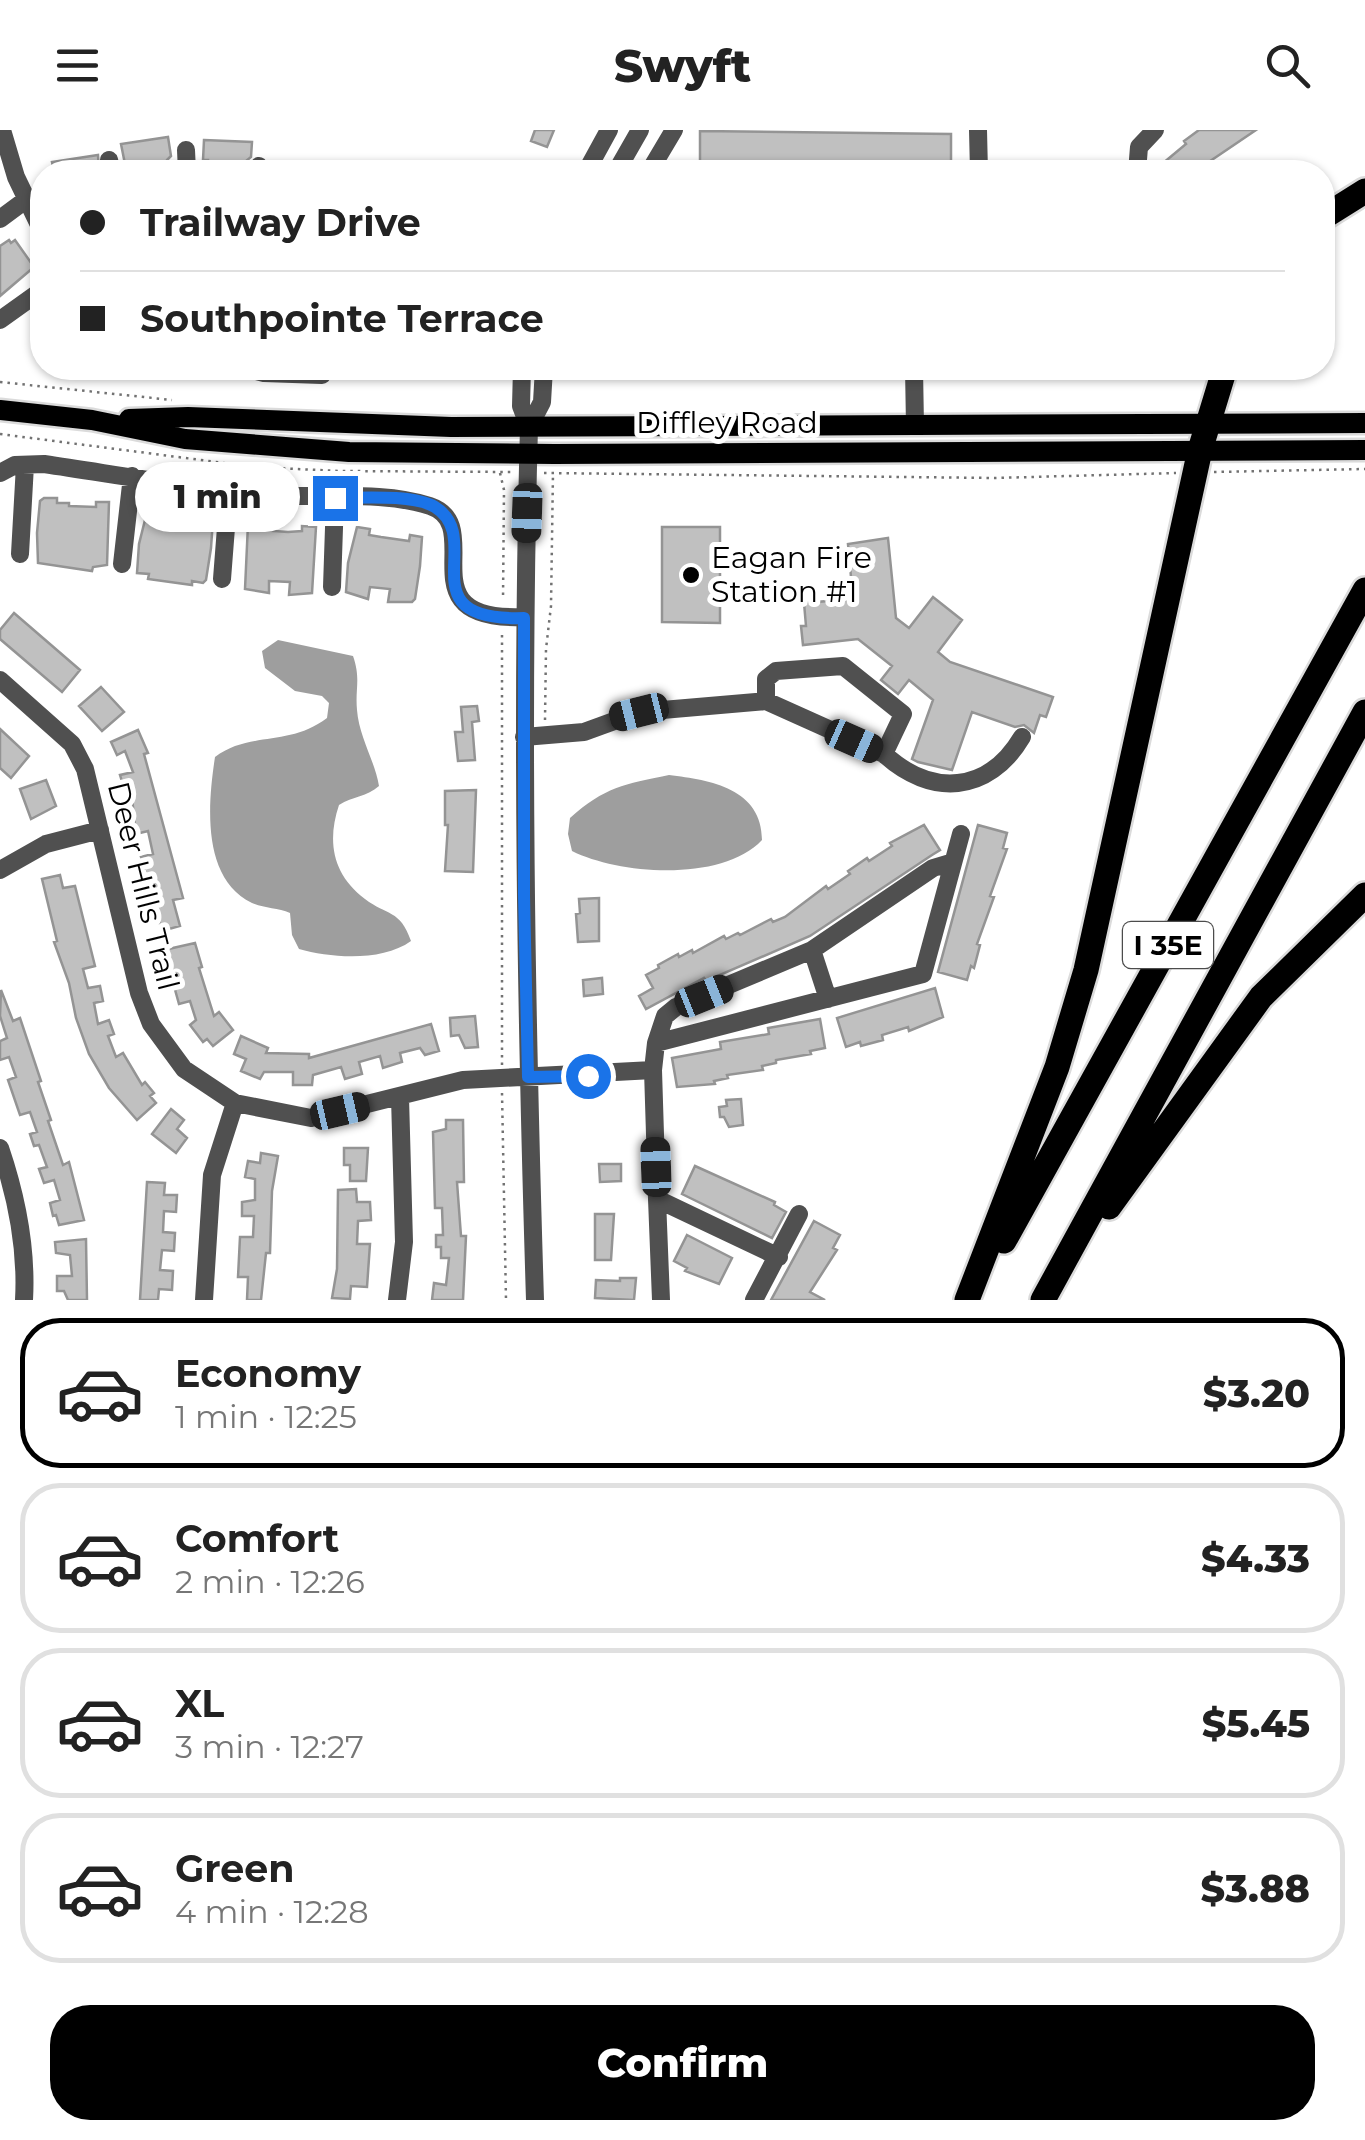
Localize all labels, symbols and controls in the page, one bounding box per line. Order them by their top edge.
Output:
icon: menu [50,38,105,93]
text: Swyft [614,38,751,93]
icon: search [1260,38,1315,93]
text: Trailway Drive [140,199,421,246]
text: Southpointe Terrace [140,295,544,342]
street label: Diffley Road [636,404,818,441]
callout: 1 min [135,463,300,533]
route end [313,476,358,521]
text: 1 min [173,477,262,516]
car [511,482,543,544]
place label: Eagan Fire Station #1 [711,539,872,610]
marker: Eagan Fire Station #1 [680,564,702,586]
car [606,690,672,734]
car [820,715,888,767]
street label: Deer Hills Trail [100,778,187,994]
road number: I 35E [1123,922,1213,968]
car [671,971,737,1021]
route start [566,1054,611,1099]
car [307,1090,373,1132]
car [640,1136,672,1198]
icon: car [55,1348,145,1438]
text: Economy [175,1350,361,1397]
text: $3.20 [1203,1370,1310,1417]
text: 1 min · 12:25 [175,1397,357,1436]
icon: car [55,1513,145,1603]
text: Comfort [175,1515,339,1562]
text: $4.33 [1201,1535,1310,1582]
text: 2 min · 12:26 [175,1562,365,1601]
icon: car [55,1678,145,1768]
text: XL [175,1680,224,1727]
text: $5.45 [1202,1700,1310,1747]
text: 3 min · 12:27 [175,1727,364,1766]
icon: car [55,1843,145,1933]
text: Green [175,1845,295,1892]
text: $3.88 [1201,1865,1310,1912]
text: 4 min · 12:28 [175,1892,369,1931]
button: Confirm [50,2005,1315,2120]

